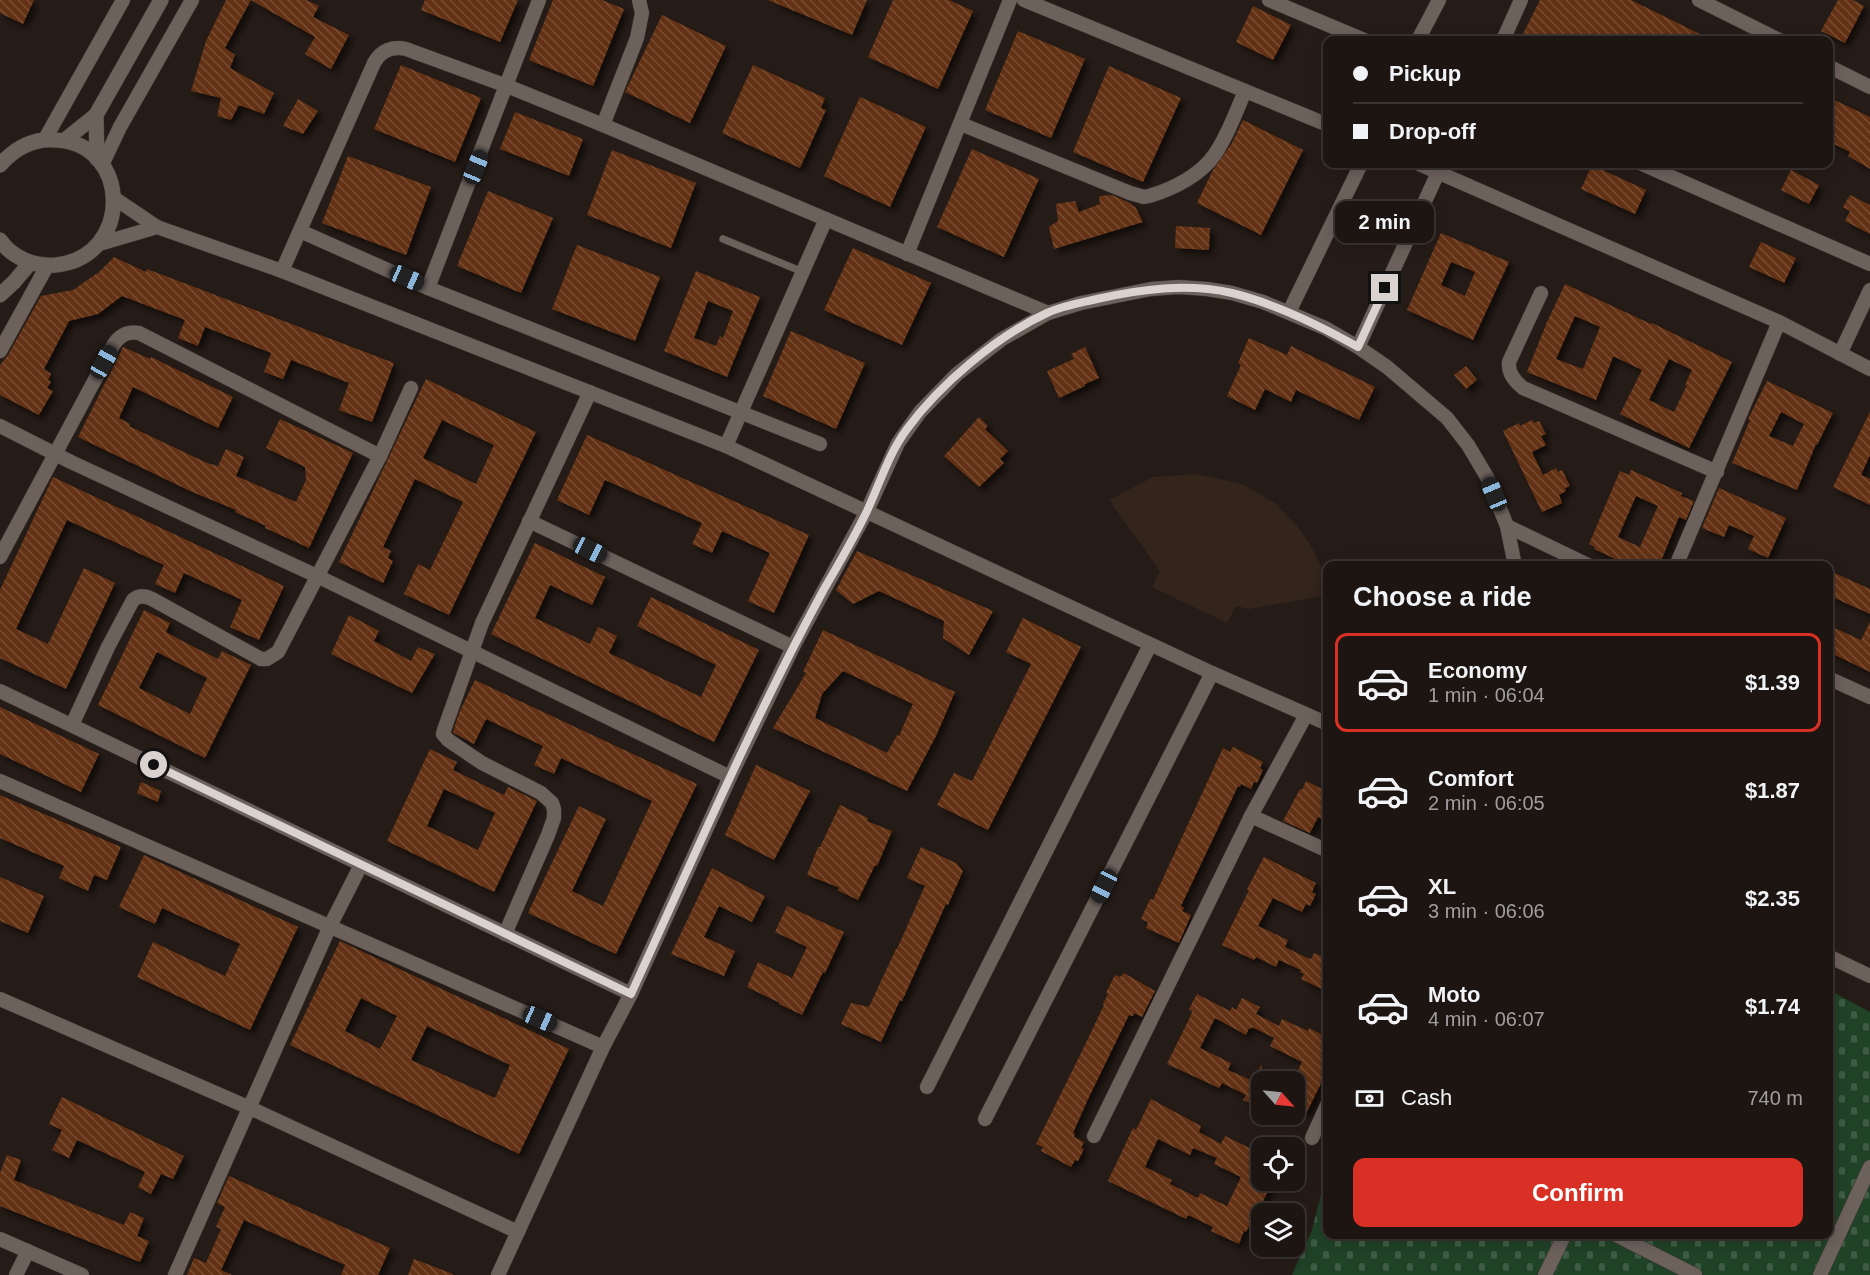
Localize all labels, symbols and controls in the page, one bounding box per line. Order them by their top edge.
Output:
text: Pickup [1389,61,1461,86]
text: Drop-off [1389,119,1476,144]
car [461,147,491,187]
callout: 2 min [1336,201,1434,243]
text: 2 min [1358,211,1411,233]
car [387,262,427,294]
route end [1371,274,1398,301]
car [87,342,121,382]
car [1479,474,1509,514]
car [570,534,610,566]
text: Choose a ride [1353,582,1532,612]
icon: car [1356,656,1410,710]
text: Economy [1428,658,1527,683]
text: $1.39 [1745,670,1800,695]
text: 1 min · 06:04 [1428,684,1545,706]
route start [140,751,167,778]
icon: car [1356,764,1410,818]
text: Comfort [1428,766,1514,791]
text: $1.87 [1745,778,1800,803]
text: 2 min · 06:05 [1428,792,1545,814]
car [1088,866,1120,906]
icon: car [1356,872,1410,926]
text: XL [1428,874,1456,899]
text: $2.35 [1745,886,1800,911]
text: 3 min · 06:06 [1428,900,1545,922]
icon: car [1356,980,1410,1034]
text: Moto [1428,982,1481,1007]
text: $1.74 [1745,994,1800,1019]
car [520,1003,560,1035]
text: 4 min · 06:07 [1428,1008,1545,1030]
north arrow [1251,1071,1305,1125]
map controls [1251,1071,1305,1257]
icon: cash [1353,1082,1386,1115]
text: Cash [1401,1085,1452,1110]
text: 740 m [1747,1087,1803,1109]
button: locate [1251,1137,1305,1191]
button: Confirm [1353,1158,1803,1227]
button: layers [1251,1203,1305,1257]

